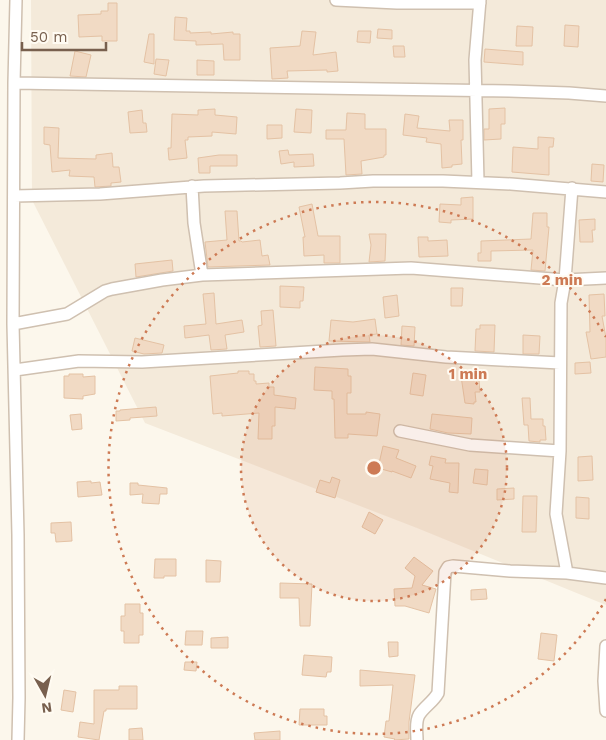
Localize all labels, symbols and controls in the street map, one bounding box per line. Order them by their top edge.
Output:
scale bar [22,20,106,52]
text: 50 m [30,28,67,46]
text: 2 min [541,271,583,289]
text: 1 min [449,365,487,383]
centre of rings [365,459,383,477]
north arrow [20,670,70,720]
text: N [41,699,53,717]

